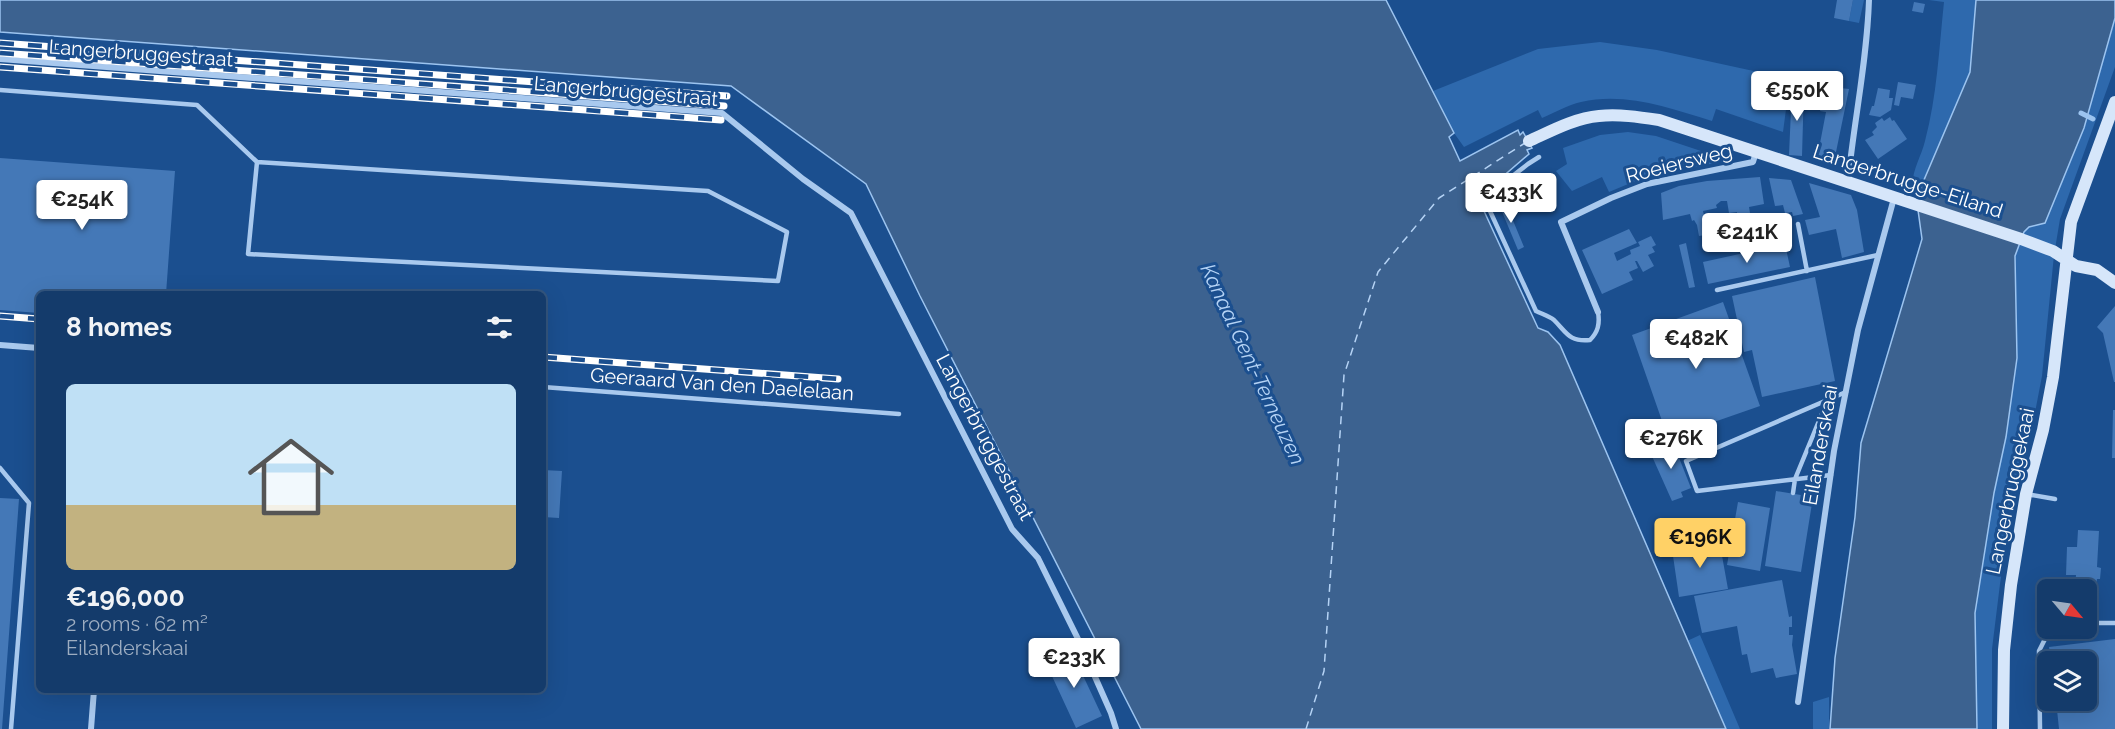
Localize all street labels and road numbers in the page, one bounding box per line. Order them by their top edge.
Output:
street label: Langerbruggestraat [48,35,234,71]
street label: Langerbruggestraat [533,71,719,111]
street label: Roeiersweg [1623,138,1735,188]
street label: Langerbrugge-Eiland [1810,139,2006,223]
street label: Langerbruggestraat [931,350,1039,524]
street label: Geeraard Van den Daelelaan [589,363,855,405]
street label: Eilanderskaai [1798,383,1842,507]
street label: Langerbruggekaai [1981,405,2039,577]

